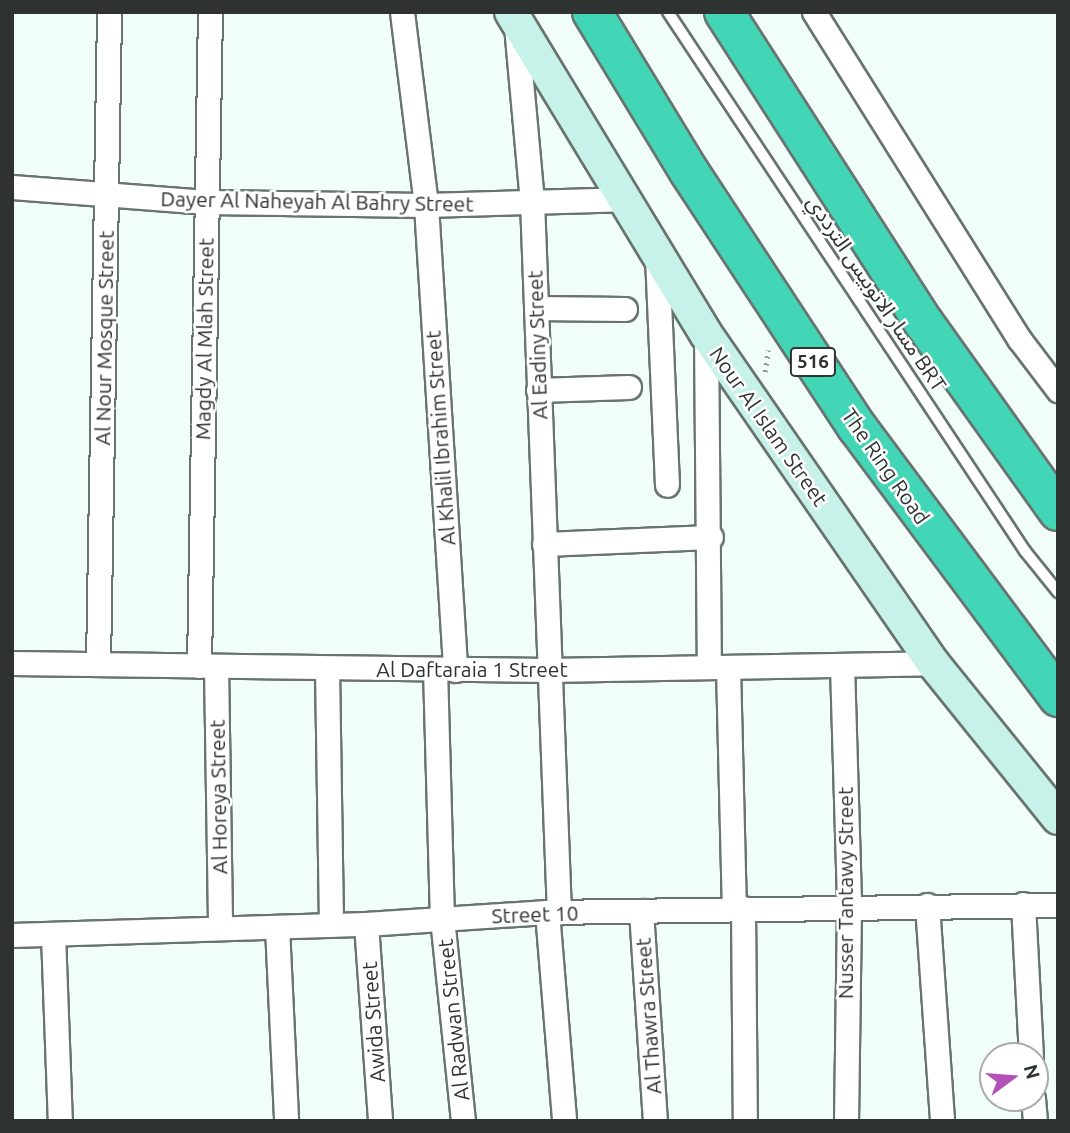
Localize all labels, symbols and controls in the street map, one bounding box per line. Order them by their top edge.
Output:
street label: Dayer Al Naheyah Al Bahry Street [160,186,474,216]
street label: مسار الاتوبيس الترددي BRT [802,190,952,396]
street label: Al Nour Mosque Street [90,230,118,446]
street label: Magdy Al Mlah Street [190,238,218,440]
street label: Al Eadiny Street [522,270,552,420]
street label: Al Khalil Ibrahim Street [420,330,460,546]
street label: Nour Al Islam Street [705,342,833,510]
road number: 516 [788,346,838,378]
street label: The Ring Road [837,403,935,529]
street label: Al Daftaraia 1 Street [376,656,568,682]
street label: Al Horeya Street [204,719,232,875]
street label: Nusser Tantawy Street [832,787,858,999]
street label: Street 10 [491,900,579,928]
street label: Al Thawra Street [630,937,666,1095]
street label: Al Radwan Street [432,938,474,1102]
street label: Awida Street [356,961,390,1083]
north arrow [979,1042,1049,1112]
text: N [1020,1062,1045,1082]

